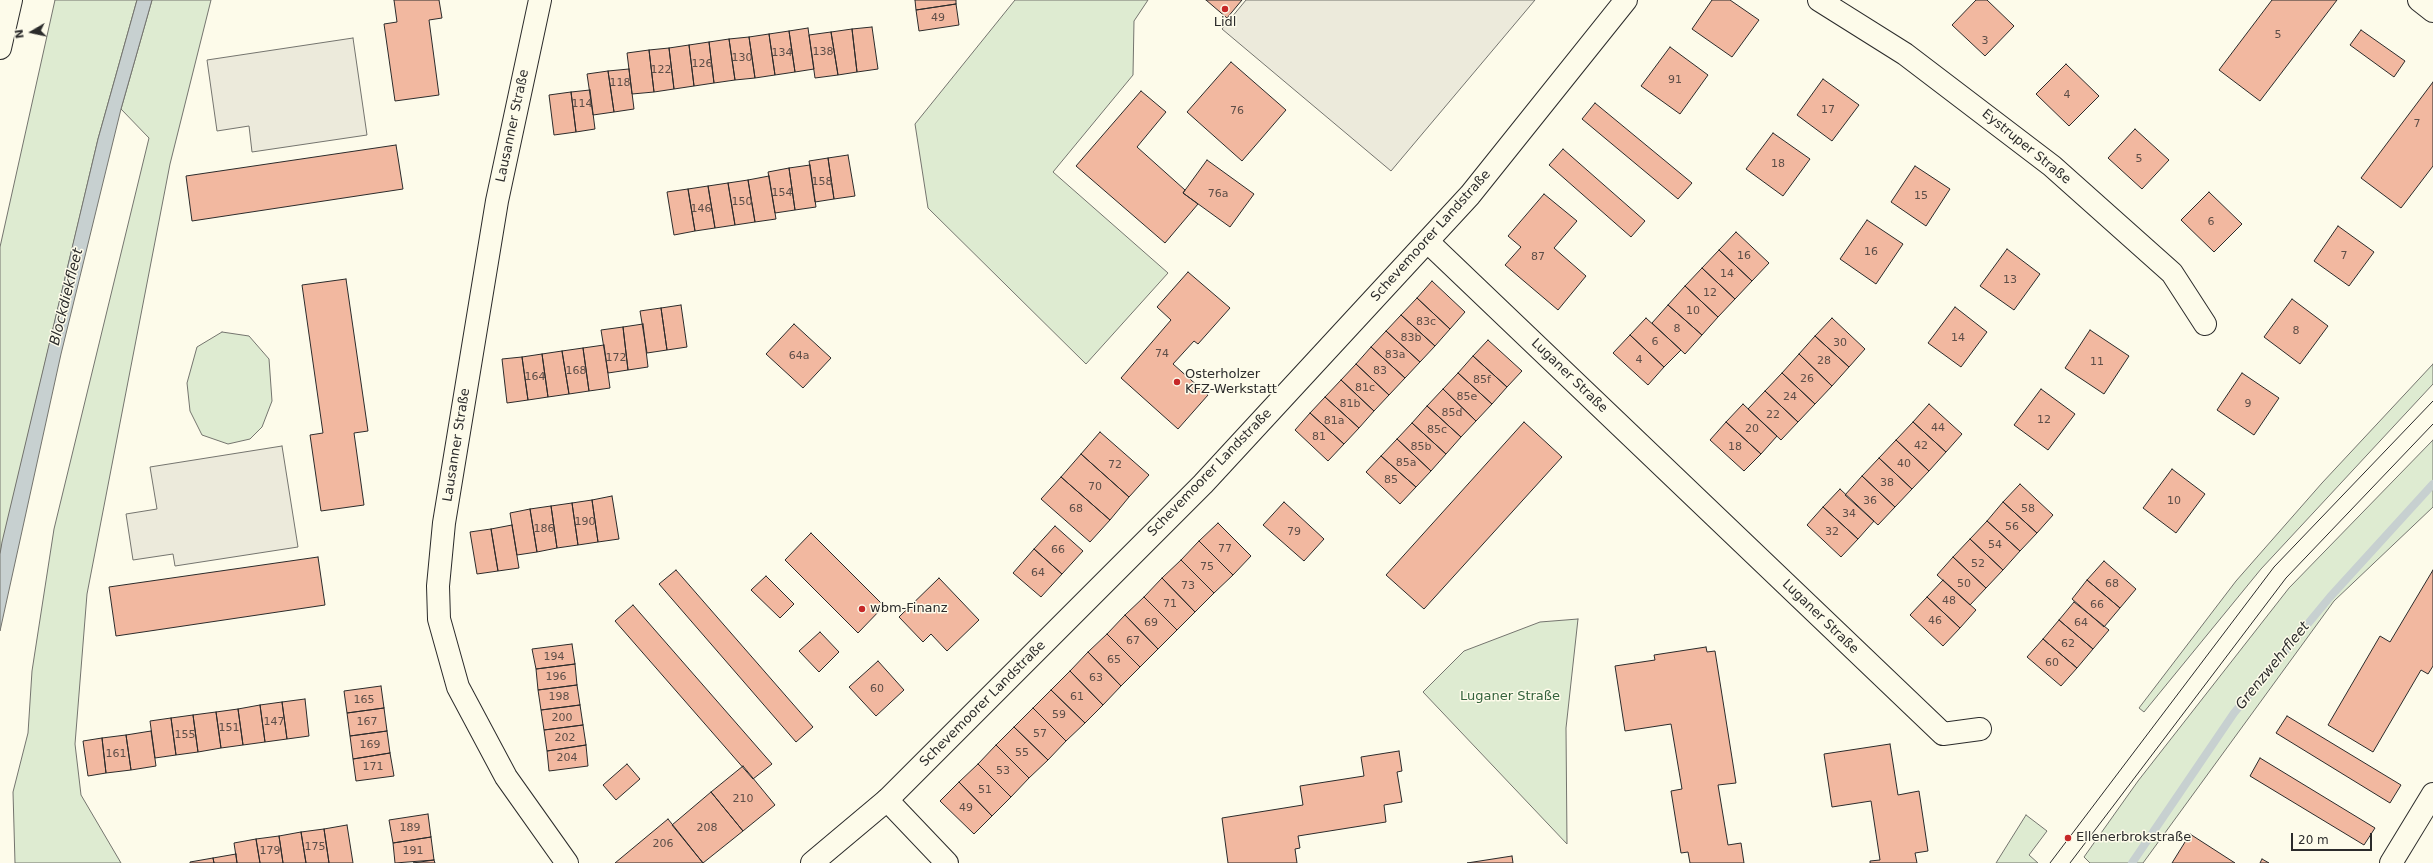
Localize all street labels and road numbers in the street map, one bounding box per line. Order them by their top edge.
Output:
street label: Lausanner Straße [493,68,533,184]
street label: Eystruper Straße [1978,106,2074,188]
street label: Schevemoorer Landstraße [1368,167,1494,305]
street label: Luganer Straße [1528,336,1610,416]
street label: Lausanner Straße [440,387,474,503]
street label: Schevemoorer Landstraße [1145,406,1275,540]
street label: Luganer Straße [1779,577,1861,657]
street label: Schevemoorer Landstraße [917,638,1049,770]

